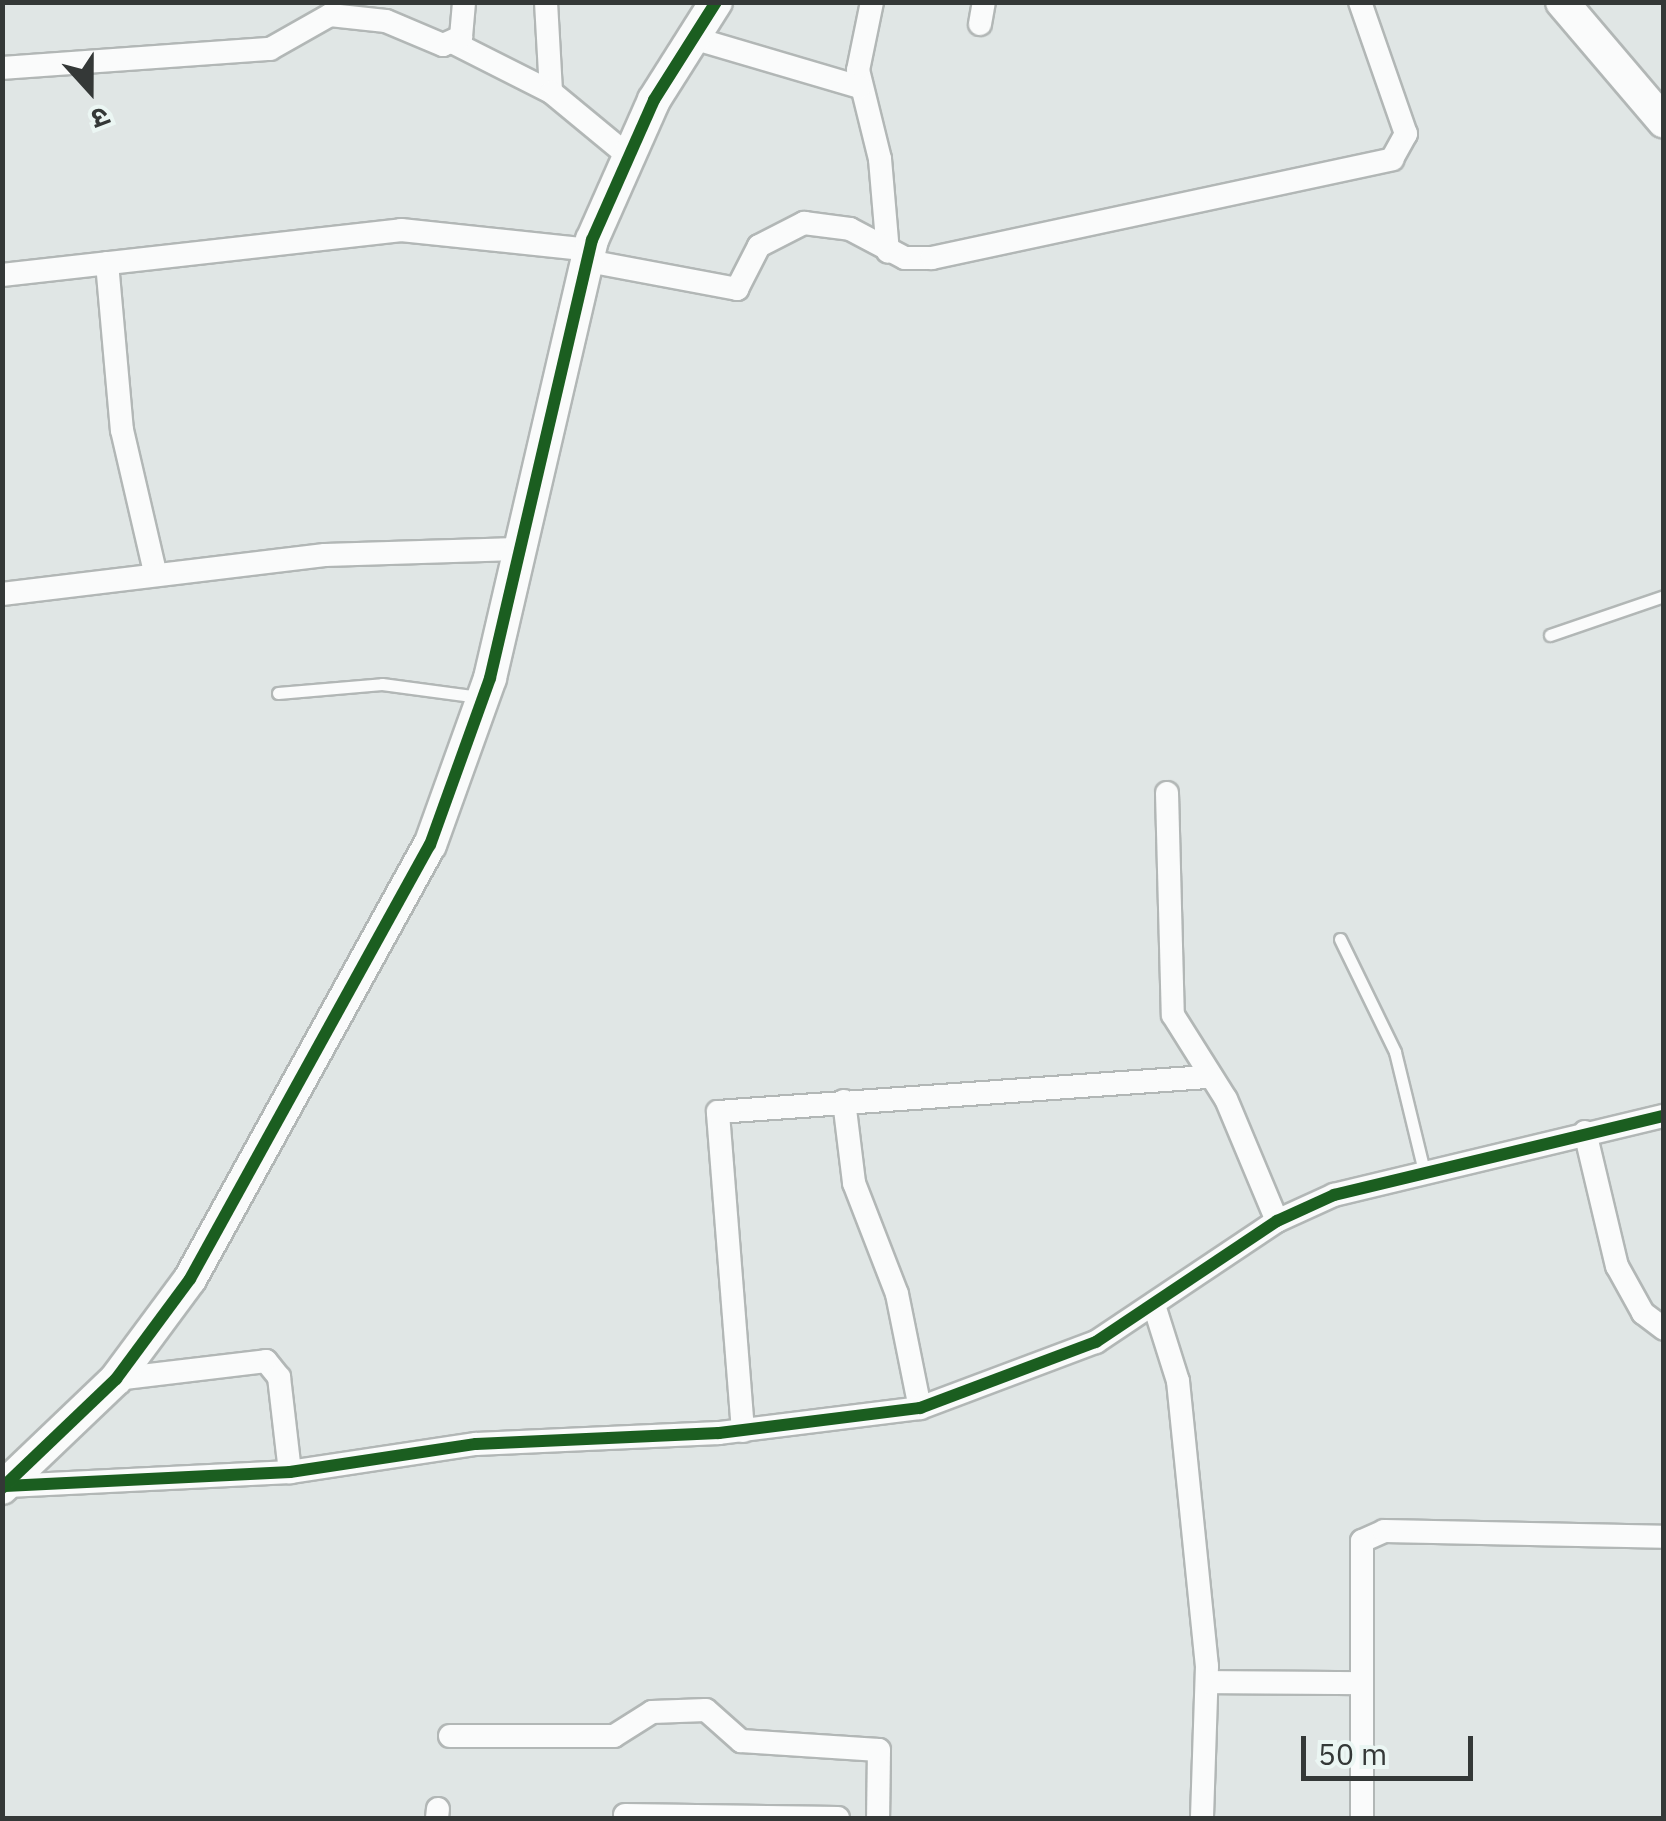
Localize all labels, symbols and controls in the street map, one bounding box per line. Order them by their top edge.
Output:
north arrow [40,40,140,140]
text: उ [87,98,115,139]
scale bar [1306,1716,1478,1778]
text: 50 m [1318,1734,1387,1773]

